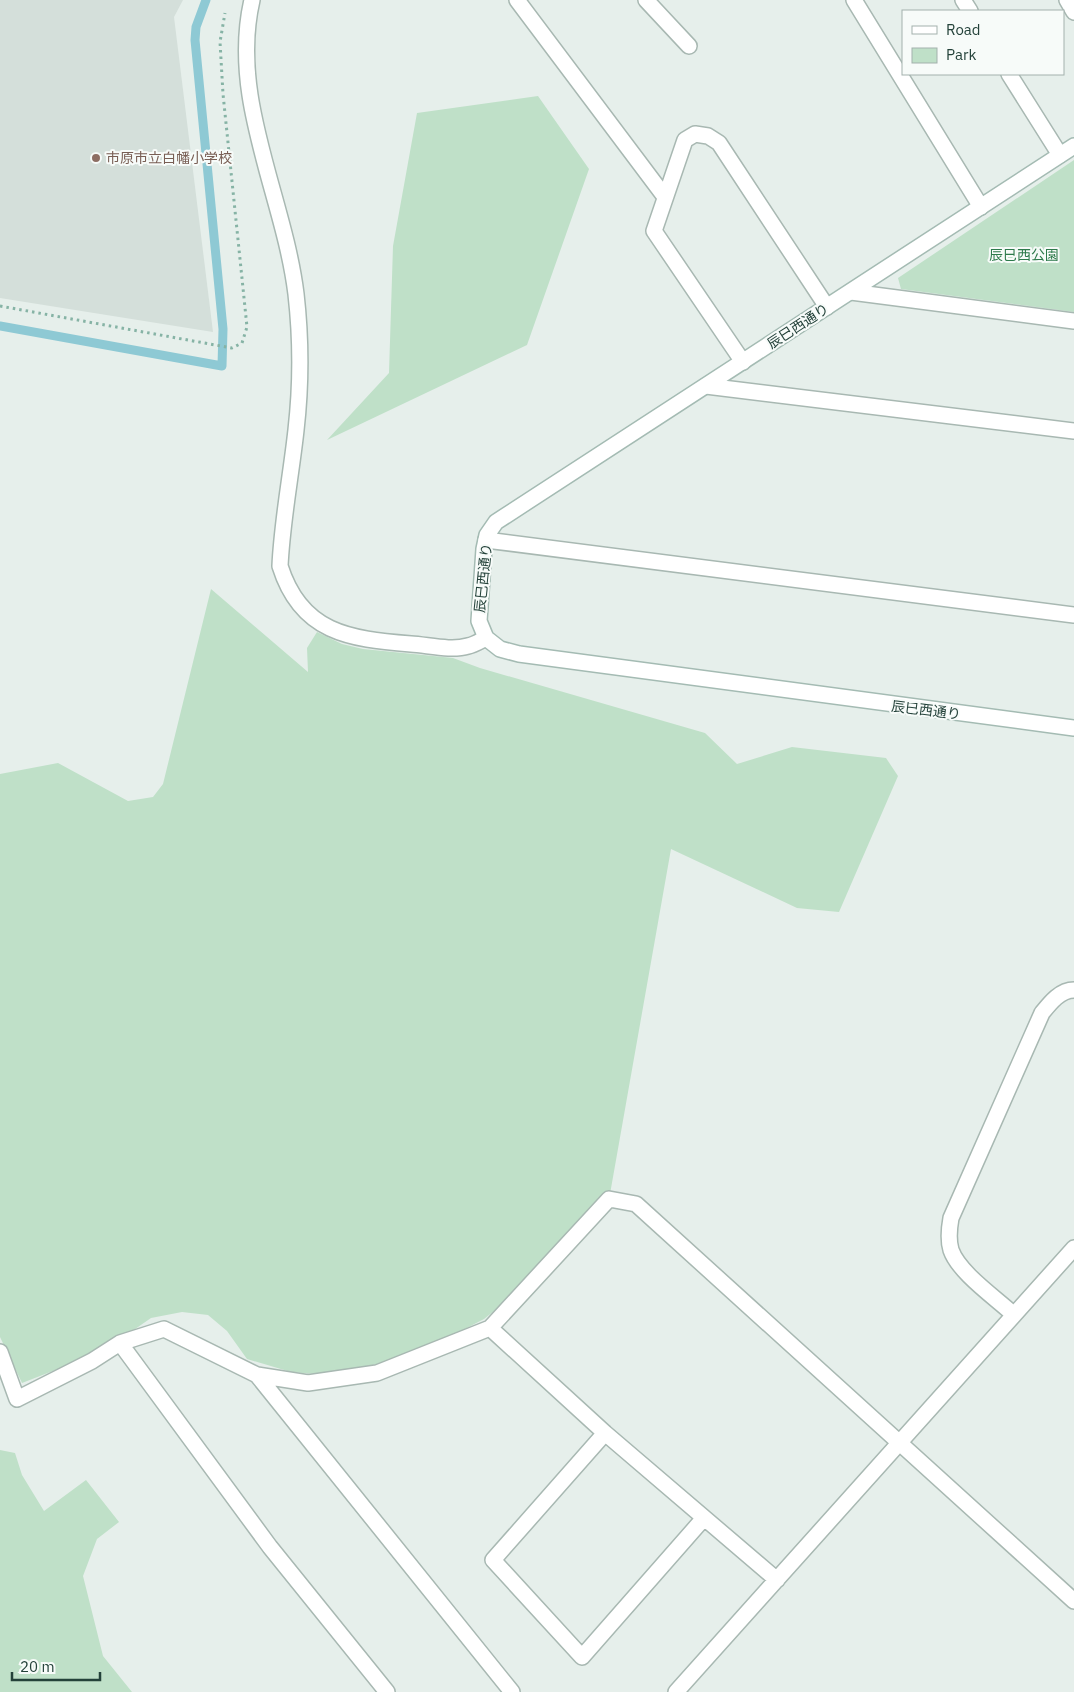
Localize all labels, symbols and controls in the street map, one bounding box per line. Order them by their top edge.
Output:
legend [902,10,1064,75]
text: Road [946,20,981,39]
text: Park [946,45,976,64]
place label: 市原市立白幡小学校 [106,149,232,167]
marker: 市原市立白幡小学校 [90,152,102,164]
park label: 辰巳西公園 [989,246,1059,264]
street label: 辰巳西通り [764,299,832,353]
street label: 辰巳西通り [470,542,496,614]
street label: 辰巳西通り [890,697,962,723]
scale bar [12,1650,100,1682]
text: 20 m [20,1657,55,1676]

